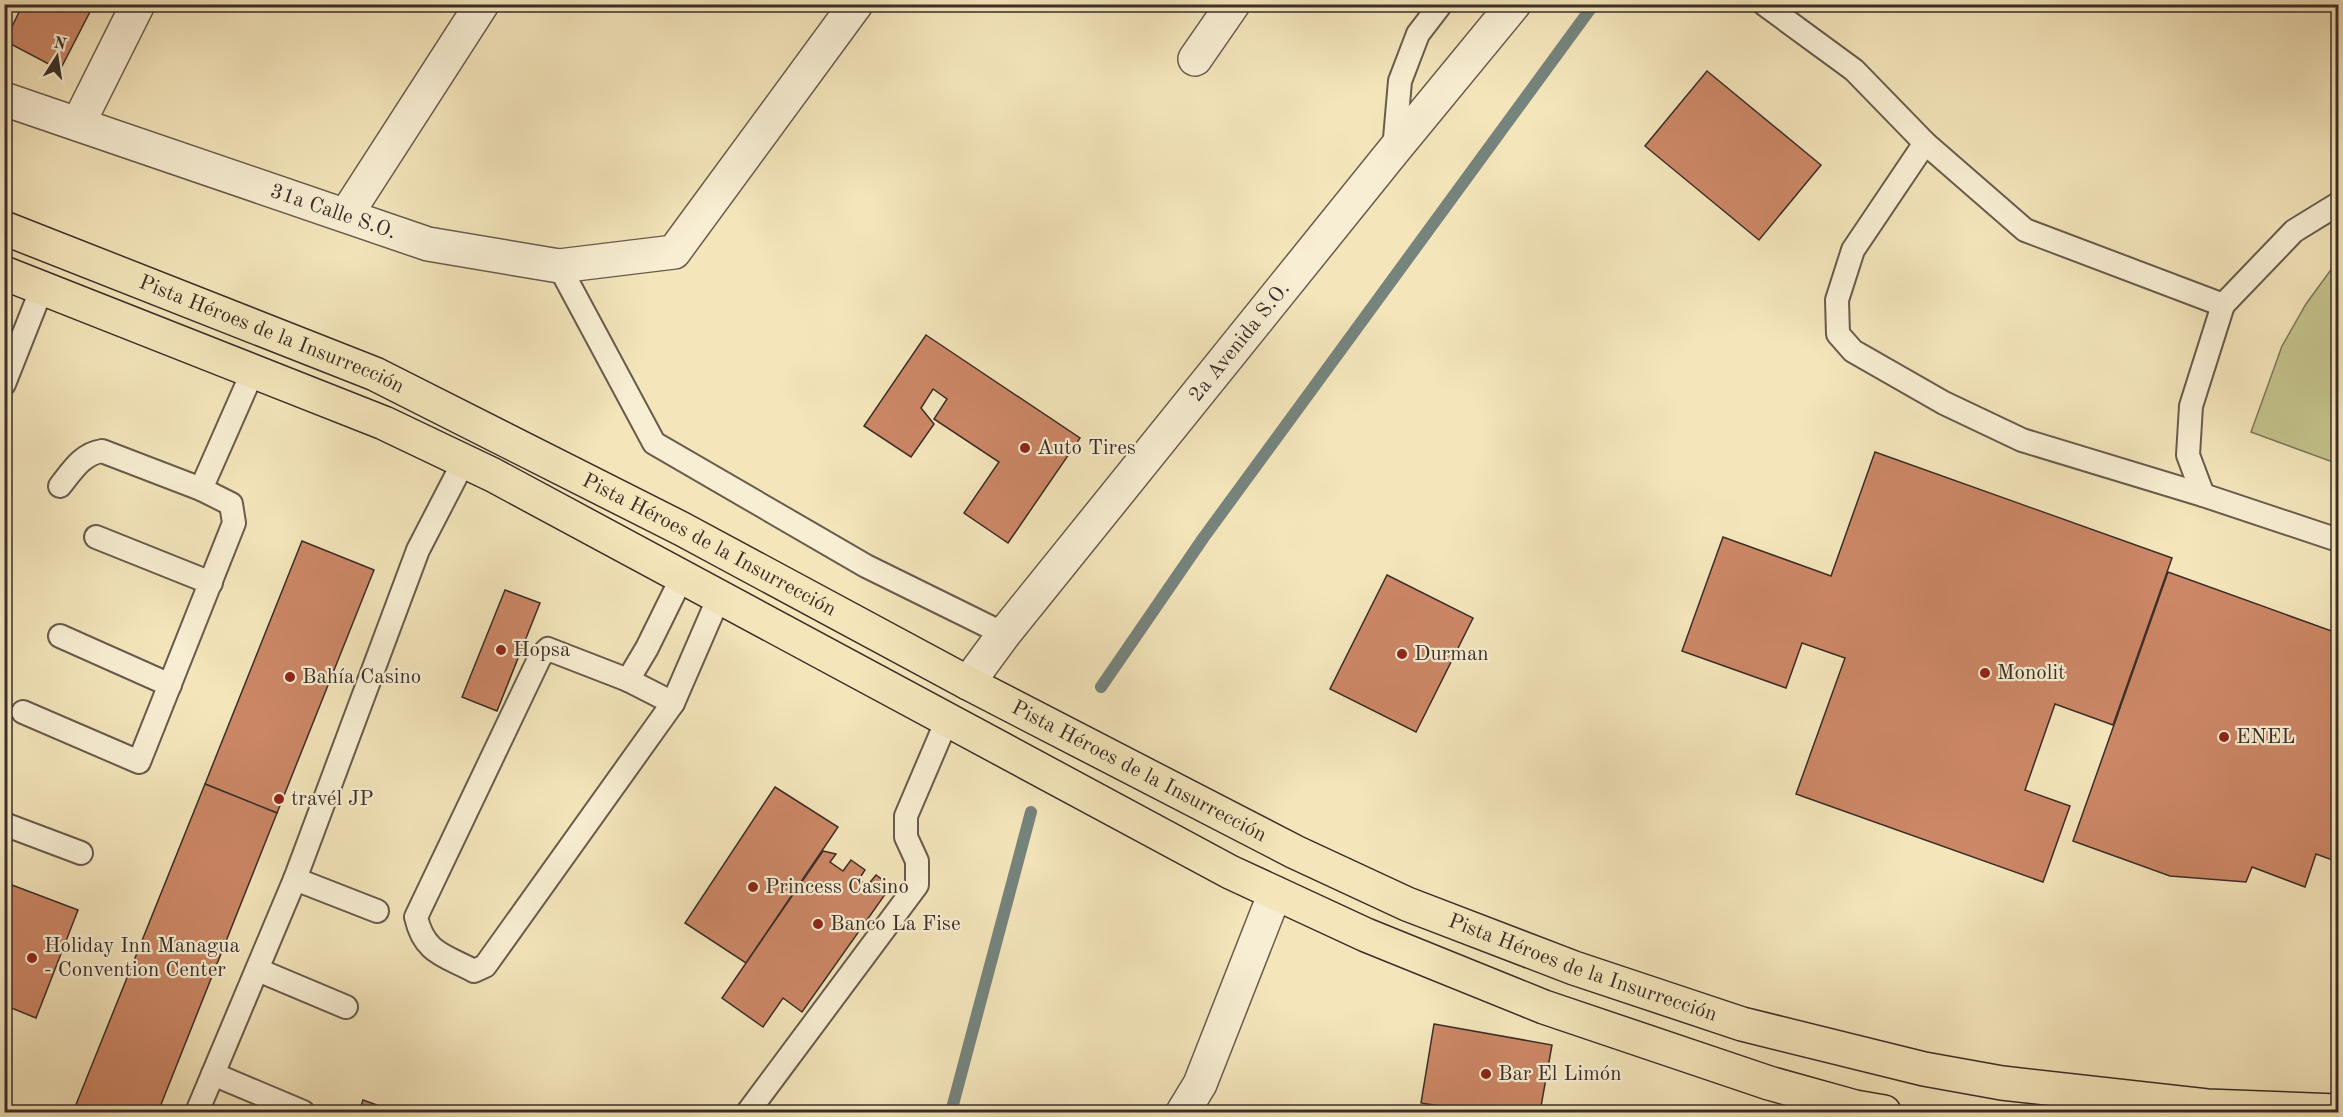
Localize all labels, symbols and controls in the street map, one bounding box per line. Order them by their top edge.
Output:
north arrow [27,27,87,87]
text: N [52,35,68,54]
street label: 31a Calle S.O. [268,180,399,243]
street label: Pista Héroes de la Insurrección [136,272,408,397]
street label: 2a Avenida S.O. [1185,278,1294,406]
place label: Auto Tires [1037,438,1136,459]
marker: Auto Tires [1018,441,1032,455]
street label: Pista Héroes de la Insurrección [579,470,840,620]
place label: Hopsa [513,640,570,661]
marker: Hopsa [494,643,508,657]
place label: Durman [1414,644,1489,665]
marker: Durman [1395,647,1409,661]
place label: Monolit [1997,663,2065,684]
marker: Monolit [1978,666,1992,680]
place label: Bahía Casino [302,667,421,688]
marker: Bahía Casino [283,670,297,684]
street label: Pista Héroes de la Insurrección [1008,697,1270,846]
place label: ENEL [2236,727,2295,748]
marker: ENEL [2217,730,2231,744]
place label: travél JP [291,789,374,810]
marker: travél JP [272,792,286,806]
place label: Princess Casino [765,877,909,898]
marker: Princess Casino [746,880,760,894]
street label: Pista Héroes de la Insurrección [1445,910,1720,1025]
place label: Banco La Fise [830,914,961,935]
marker: Banco La Fise [811,917,825,931]
place label: Holiday Inn Managua - Convention Center [44,936,240,981]
marker: Holiday Inn Managua - Convention Center [25,951,39,965]
place label: Bar El Limón [1498,1064,1622,1085]
marker: Bar El Limón [1479,1067,1493,1081]

